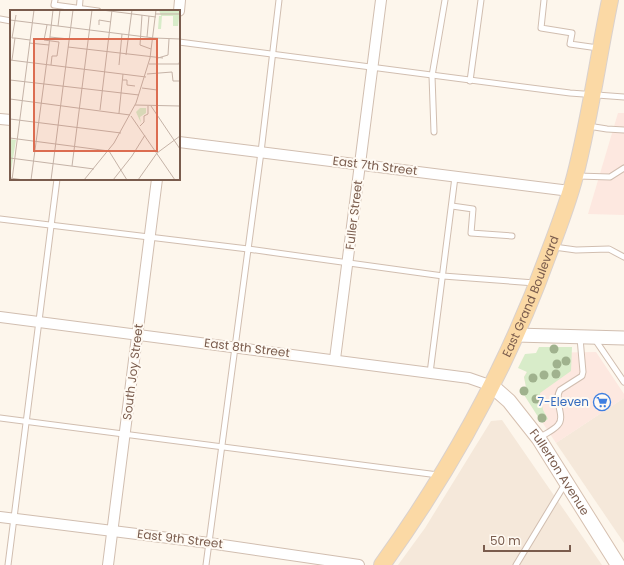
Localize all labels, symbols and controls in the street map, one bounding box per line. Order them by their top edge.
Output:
inset map [10,10,180,180]
street label: East 7th Street [332,152,418,179]
street label: Fuller Street [341,179,366,251]
street label: East Grand Boulevard [498,233,563,360]
street label: South Joy Street [118,323,147,421]
street label: East 8th Street [203,334,291,361]
supermarket icon: 7-Eleven [592,392,612,412]
place label: 7-Eleven [537,393,589,410]
street label: Fullerton Avenue [526,425,594,518]
street label: East 9th Street [136,525,224,552]
scale bar [484,527,570,553]
text: 50 m [490,532,521,549]

